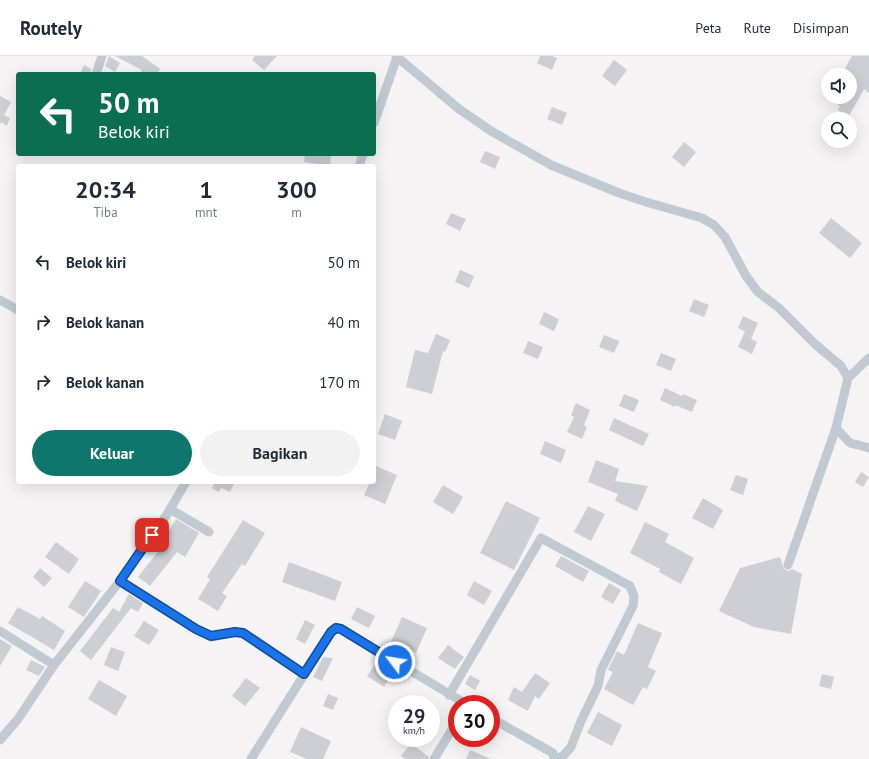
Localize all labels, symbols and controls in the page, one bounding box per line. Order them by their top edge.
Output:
text: Routely [20,16,82,40]
text: Peta [695,19,721,37]
text: Rute [743,19,771,37]
text: Disimpan [793,19,849,37]
map controls [821,68,857,148]
button: sound [821,68,857,104]
text: 50 m [98,84,159,121]
icon: left [32,88,84,140]
button: search [821,112,857,148]
text: Belok kiri [98,120,170,143]
text: 20:34 [75,174,136,205]
text: 1 [199,174,213,205]
text: 300 [276,174,317,205]
text: Tiba [93,204,118,221]
text: mnt [195,204,217,221]
text: m [291,204,302,221]
icon: left [32,251,54,273]
text: Belok kiri [66,253,126,272]
text: 50 m [327,253,360,272]
icon: right [32,311,54,333]
text: Belok kanan [66,313,144,332]
text: 40 m [327,313,360,332]
icon: right [32,371,54,393]
text: Belok kanan [66,373,144,392]
text: 170 m [319,373,360,392]
button: Keluar [32,430,192,476]
button: Bagikan [200,430,360,476]
pin [135,518,169,552]
icon: arrive [141,524,163,546]
position arrow [374,641,416,683]
speed limit sign: 30 [448,695,500,747]
text: 29 [403,703,425,729]
text: km/h [403,724,425,737]

